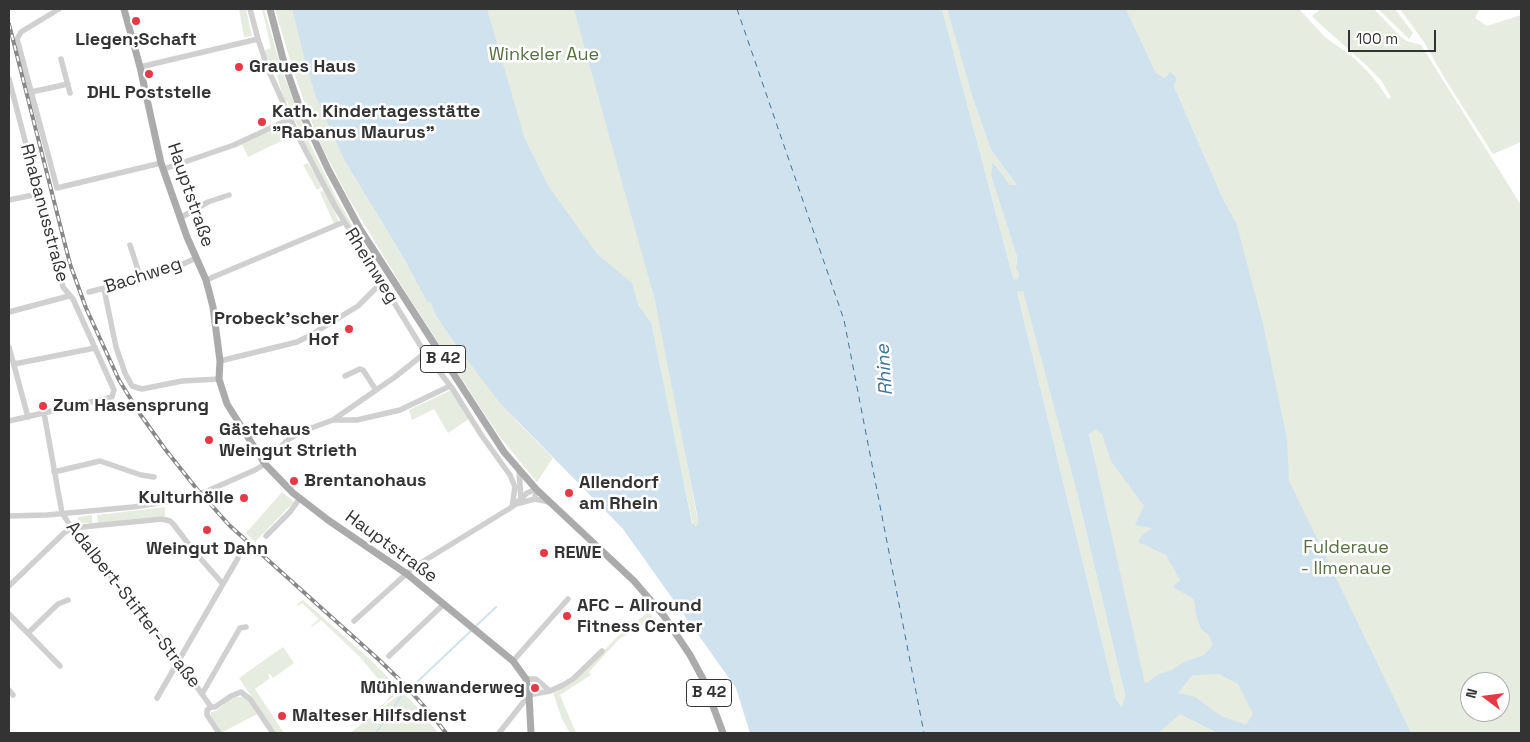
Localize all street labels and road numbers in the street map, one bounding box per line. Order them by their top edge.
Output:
street label: Hauptstraße [162,140,218,250]
street label: Rhabanusstraße [15,141,73,285]
street label: Rheinweg [339,224,403,308]
street label: Bachweg [102,253,184,299]
road number: B 42 [420,346,466,372]
street label: Hauptstraße [341,506,441,588]
street label: Adalbert-Stifter-Straße [61,517,205,693]
road number: B 42 [686,680,732,706]

